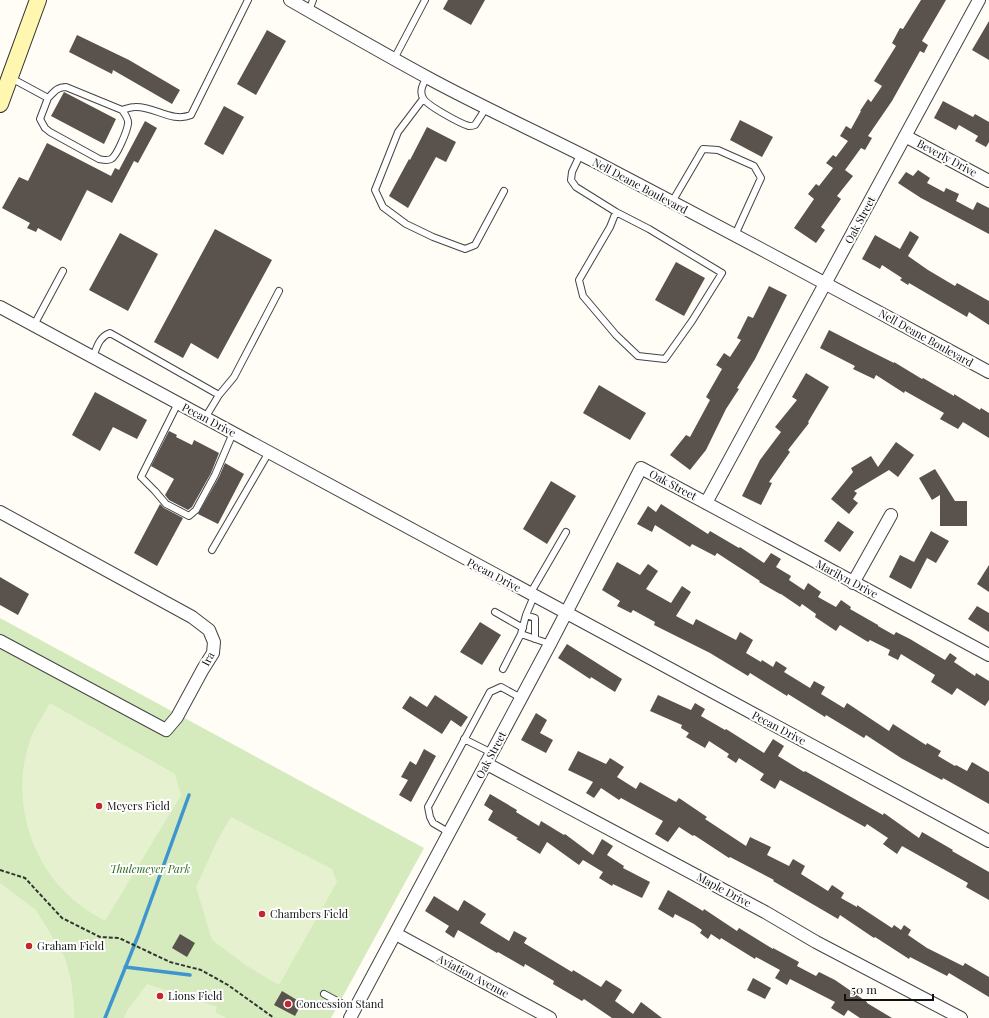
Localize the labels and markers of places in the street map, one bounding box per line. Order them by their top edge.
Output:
place label: Meyers Field [107,798,170,813]
marker: Meyers Field [94,801,104,811]
place label: Chambers Field [270,906,349,921]
marker: Chambers Field [257,909,267,919]
place label: Graham Field [37,938,105,953]
marker: Graham Field [24,941,34,951]
place label: Lions Field [168,988,223,1003]
marker: Lions Field [155,991,165,1001]
place label: Concession Stand [296,996,384,1011]
marker: Concession Stand [283,999,293,1009]

